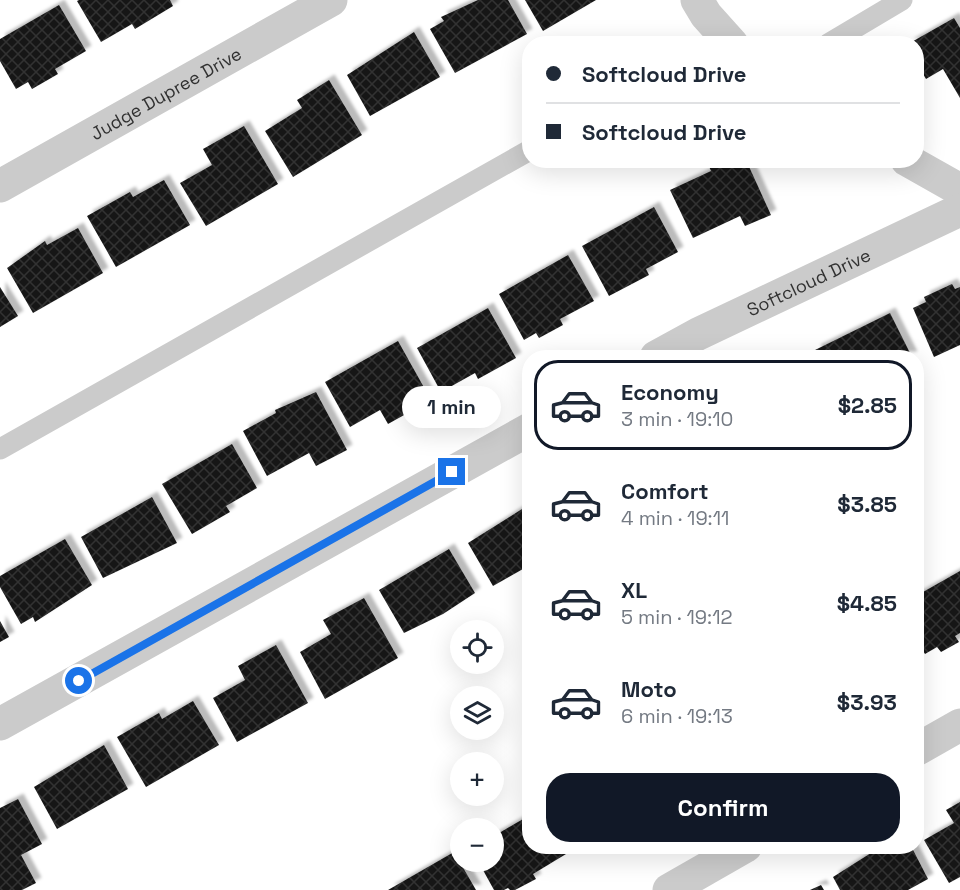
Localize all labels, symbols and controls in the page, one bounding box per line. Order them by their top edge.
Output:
street label: Judge Dupree Drive [86,41,245,145]
text: Softcloud Drive [582,60,747,88]
text: Softcloud Drive [582,118,747,146]
street label: Softcloud Drive [743,243,874,321]
icon: car [549,378,603,432]
text: Economy [621,378,719,406]
callout: 1 min [402,385,502,427]
text: $2.85 [838,391,897,419]
text: 1 min [427,394,476,420]
text: 3 min · 19:10 [621,406,733,432]
route end [438,458,465,485]
icon: car [549,477,603,531]
text: Comfort [621,477,709,505]
text: $3.85 [837,490,897,518]
text: 4 min · 19:11 [621,505,729,531]
icon: car [549,576,603,630]
text: XL [621,576,647,604]
text: $4.85 [837,589,897,617]
text: 5 min · 19:12 [621,604,733,630]
map controls [450,620,504,872]
button: locate [450,620,504,674]
route start [65,667,92,694]
icon: car [549,675,603,729]
text: Moto [621,675,677,703]
button: layers [450,686,504,740]
text: $3.93 [837,688,897,716]
text: 6 min · 19:13 [621,703,733,729]
button: + [450,752,504,806]
button: Confirm [546,773,900,842]
button: − [450,818,504,872]

